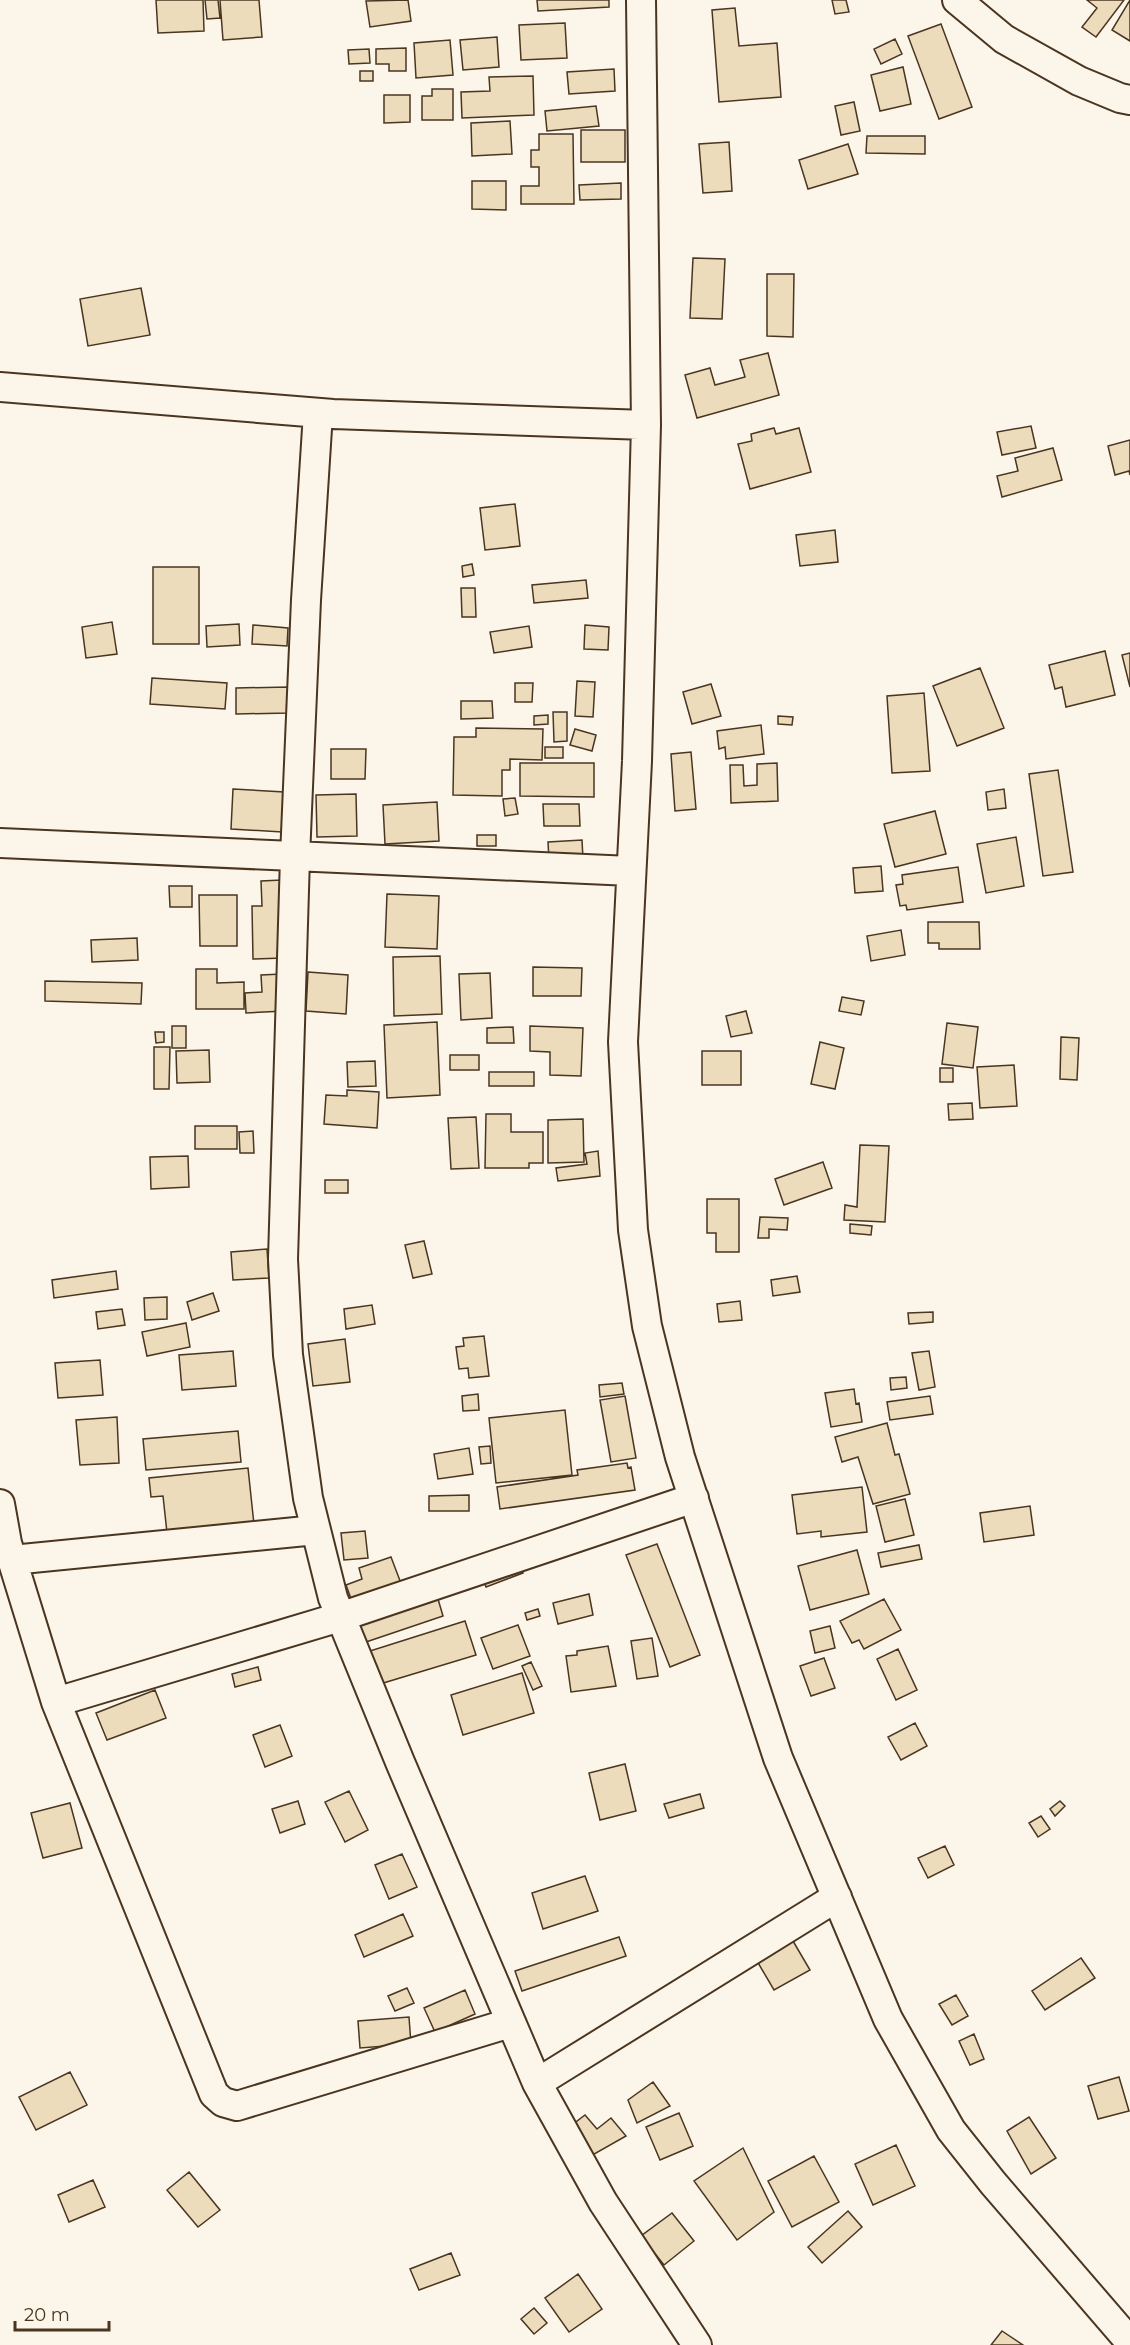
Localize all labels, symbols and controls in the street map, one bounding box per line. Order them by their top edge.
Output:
scale bar [15,2294,110,2332]
text: 20 m [24,2304,70,2326]

